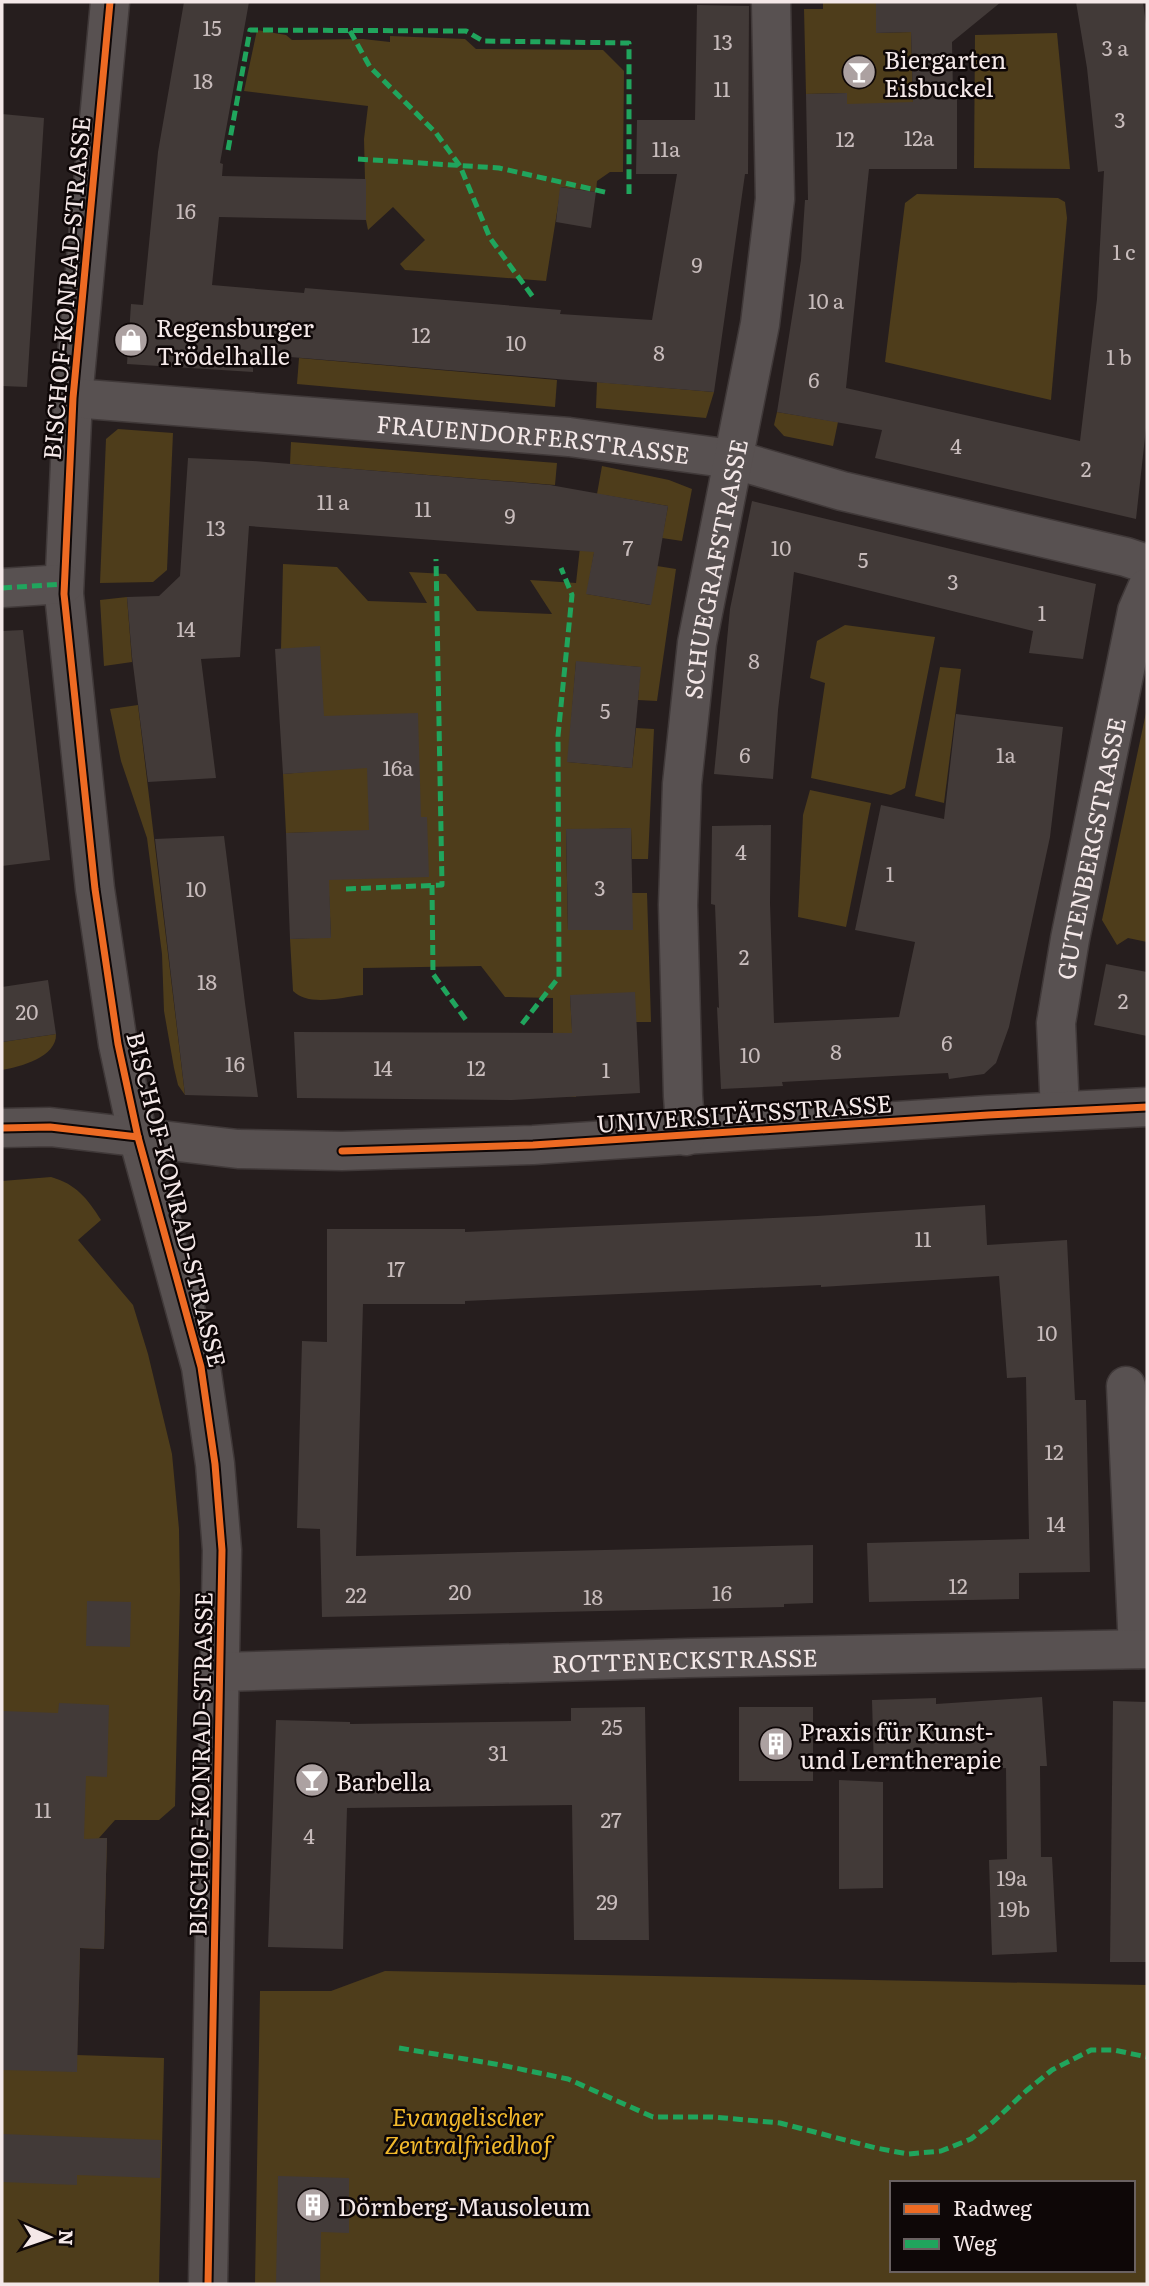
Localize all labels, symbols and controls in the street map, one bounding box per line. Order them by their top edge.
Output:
house number: 15 [202,11,222,42]
house number: 13 [713,25,733,56]
house number: 3 a [1102,31,1129,62]
place label: Biergarten Eisbuckel [884,41,1006,104]
bar icon: Biergarten Eisbuckel [840,53,878,91]
house number: 18 [193,64,213,95]
house number: 11 [713,72,731,103]
house number: 3 [1114,103,1126,134]
street label: BISCHOF-KONRAD-STRASSE [33,115,97,461]
house number: 12a [904,121,935,152]
house number: 12 [835,122,855,153]
house number: 11a [652,132,681,163]
house number: 16 [176,194,196,225]
house number: 1 c [1112,235,1136,266]
house number: 9 [692,248,703,279]
house number: 10 a [808,284,845,315]
place label: Regensburger Trödelhalle [156,309,314,372]
house number: 12 [411,318,431,349]
shop icon: Regensburger Trödelhalle [112,321,150,359]
house number: 10 [506,326,526,357]
house number: 8 [653,336,665,367]
house number: 1 b [1106,340,1132,371]
house number: 6 [808,363,820,394]
street label: FRAUENDORFERSTRASSE [375,404,692,471]
house number: 4 [950,429,962,460]
street label: SCHUEGRAFSTRASSE [674,436,754,701]
house number: 2 [1081,452,1091,483]
house number: 11 a [317,485,350,516]
house number: 11 [414,492,432,523]
house number: 9 [505,499,516,530]
house number: 13 [206,511,226,542]
house number: 7 [623,531,634,562]
house number: 10 [771,531,791,562]
house number: 5 [858,543,868,574]
house number: 3 [947,565,959,596]
house number: 1 [1038,596,1047,627]
house number: 14 [176,612,196,643]
house number: 8 [748,644,760,675]
house number: 5 [600,694,610,725]
street label: GUTENBERGSTRASSE [1046,714,1132,982]
house number: 6 [739,738,751,769]
house number: 1a [996,738,1017,769]
house number: 16a [382,751,414,782]
house number: 4 [735,835,747,866]
house number: 1 [886,857,895,888]
house number: 3 [594,871,606,902]
house number: 10 [186,872,206,903]
house number: 2 [739,940,749,971]
house number: 18 [197,965,217,996]
house number: 2 [1118,984,1128,1015]
house number: 20 [16,995,38,1026]
house number: 6 [941,1026,953,1057]
street label: BISCHOF-KONRAD-STRASSE [119,1028,237,1370]
house number: 8 [830,1035,842,1066]
house number: 10 [740,1038,760,1069]
house number: 16 [225,1047,245,1078]
house number: 14 [373,1051,393,1082]
house number: 12 [466,1051,486,1082]
house number: 1 [602,1053,611,1084]
street label: UNIVERSITÄTSSTRASSE [595,1084,893,1140]
house number: 11 [914,1222,932,1253]
house number: 17 [387,1252,406,1283]
house number: 10 [1037,1316,1057,1347]
house number: 12 [1044,1435,1064,1466]
house number: 14 [1046,1507,1066,1538]
house number: 12 [948,1569,968,1600]
house number: 20 [449,1575,471,1606]
house number: 16 [712,1576,732,1607]
house number: 22 [345,1578,367,1609]
house number: 18 [583,1580,603,1611]
street label: BISCHOF-KONRAD-STRASSE [178,1591,220,1937]
street label: ROTTENECKSTRASSE [551,1638,818,1680]
house number: 25 [601,1710,623,1741]
place label: Praxis für Kunst- und Lerntherapie [800,1713,1001,1776]
building icon: Praxis für Kunst- und Lerntherapie [757,1725,795,1763]
house number: 31 [488,1736,508,1767]
bar icon: Barbella [293,1761,331,1799]
place label: Barbella [336,1763,431,1798]
house number: 11 [34,1793,52,1824]
house number: 27 [600,1803,622,1834]
house number: 4 [303,1819,315,1850]
house number: 19a [997,1861,1028,1892]
house number: 29 [596,1885,618,1916]
house number: 19b [998,1892,1030,1923]
park label: Evangelischer Zentralfriedhof [384,2098,555,2161]
legend [890,2181,1135,2272]
building icon: Dörnberg-Mausoleum [294,2186,332,2224]
place label: Dörnberg-Mausoleum [338,2188,591,2223]
text: Radweg [953,2191,1032,2222]
north arrow [14,2202,84,2272]
text: Weg [953,2226,997,2257]
text: N [53,2229,81,2246]

